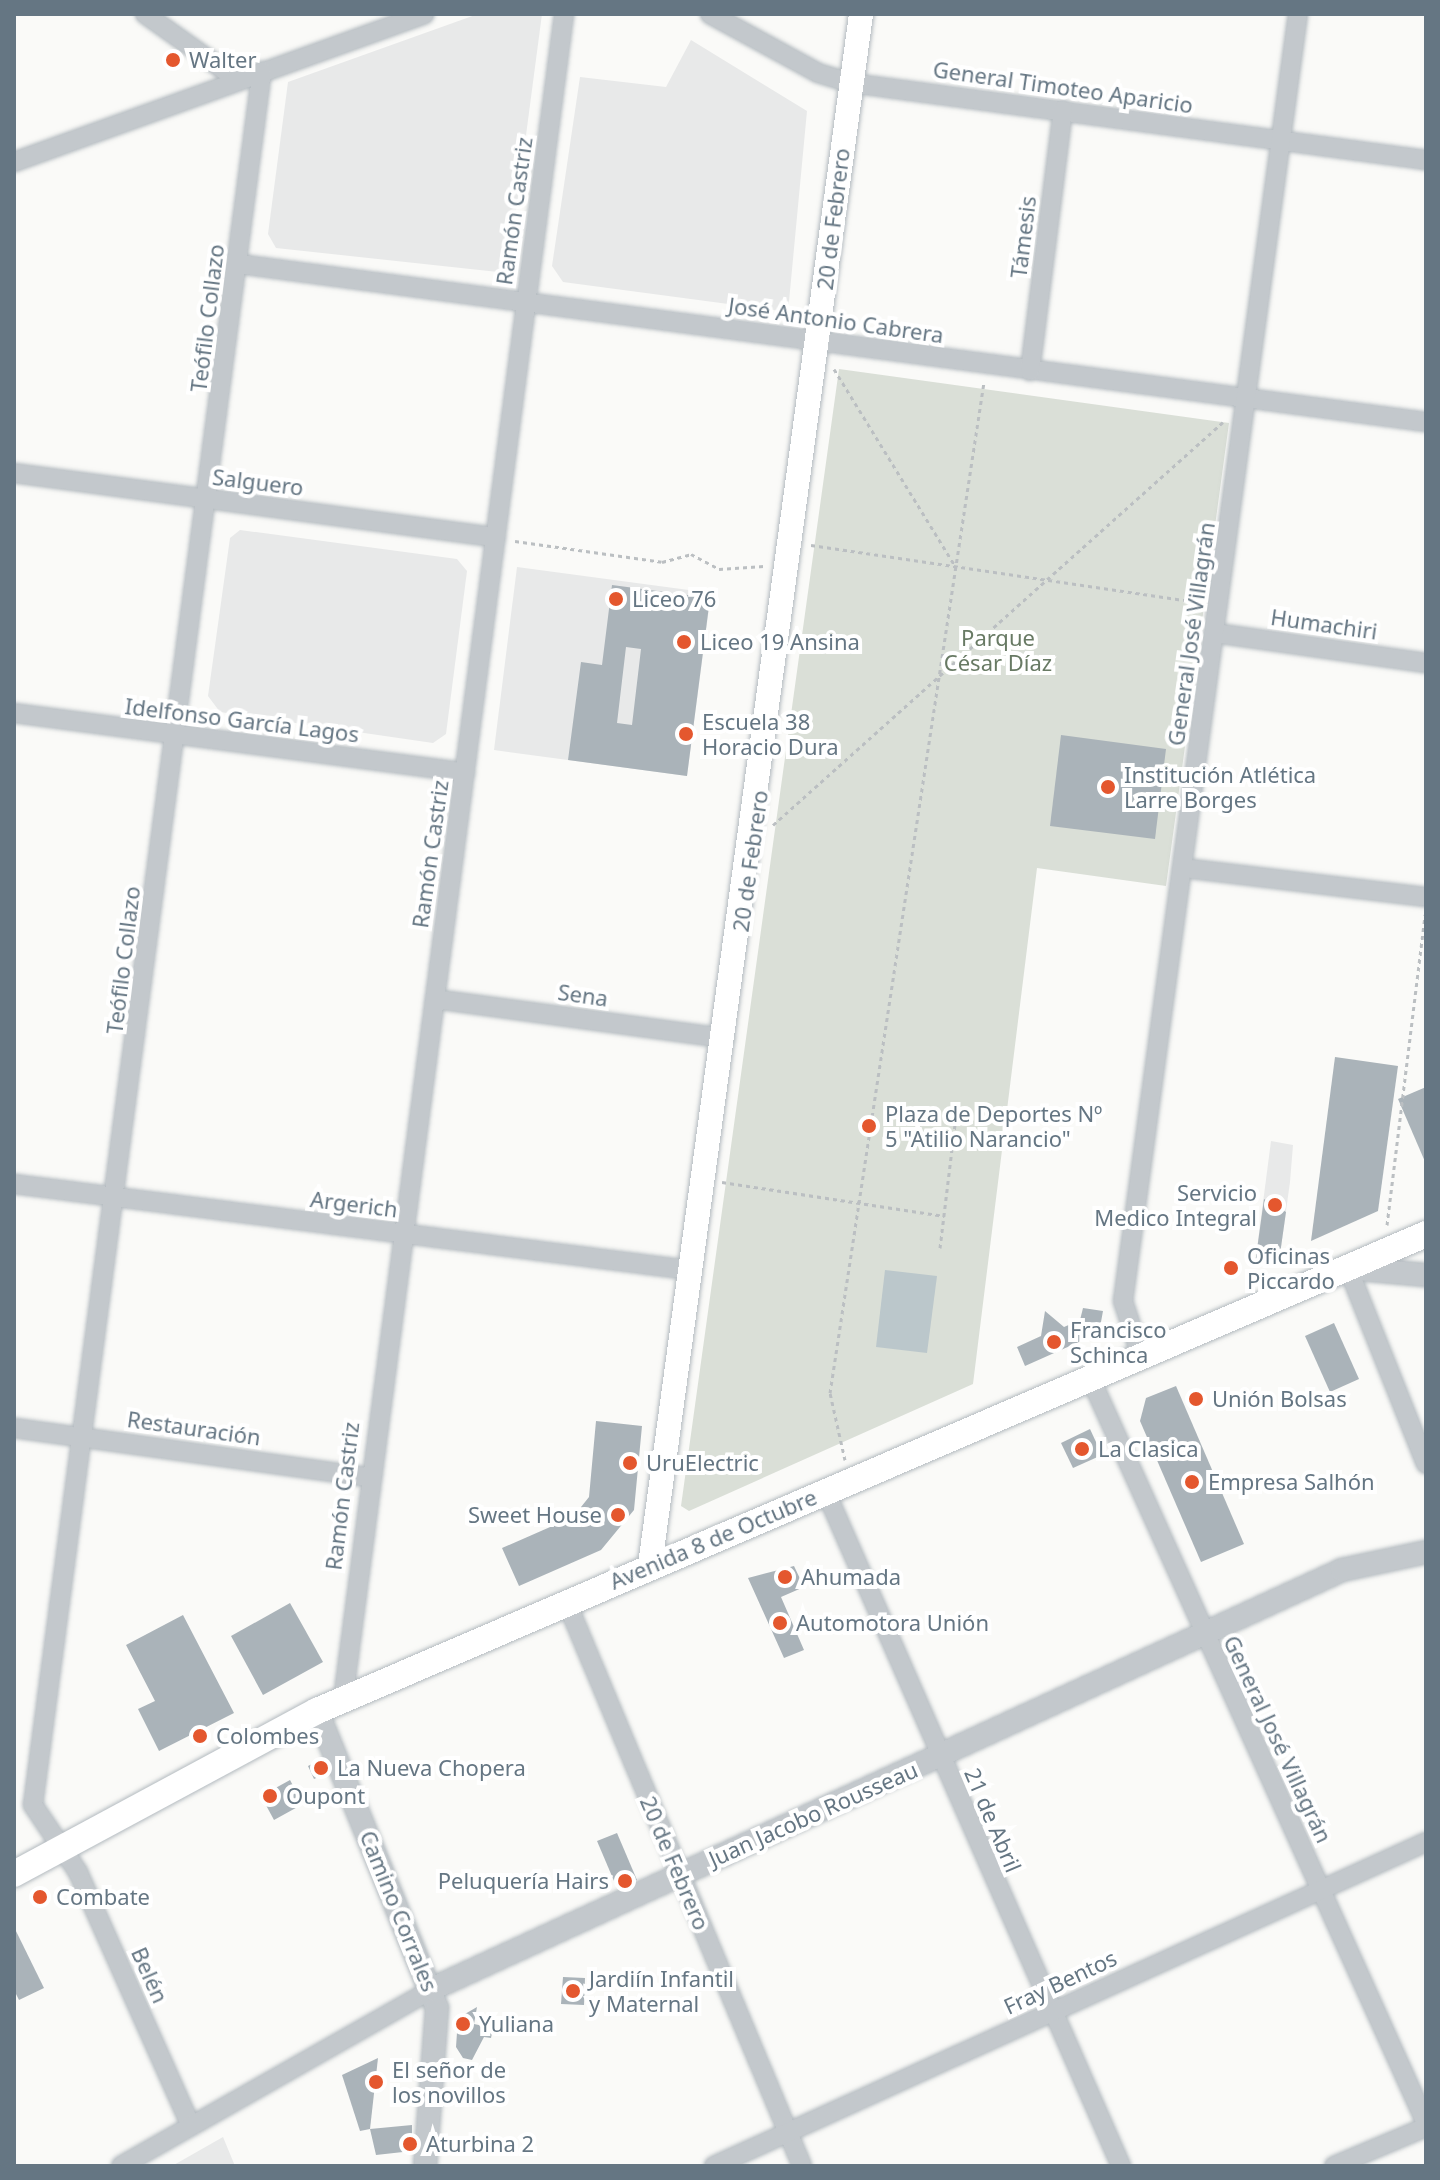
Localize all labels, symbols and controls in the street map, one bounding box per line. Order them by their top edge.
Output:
place label: Walter [189,47,256,73]
marker: Walter [164,51,182,69]
street label: General Timoteo Aparicio [931,56,1195,118]
street label: Ramón Castriz [491,135,537,287]
street label: 20 de Febrero [811,146,855,292]
street label: Támesis [1005,194,1041,280]
street label: Teófilo Collazo [185,242,229,394]
street label: José Antonio Cabrera [727,292,945,348]
street label: Salguero [211,463,305,501]
street label: General José Villagrán [1162,521,1220,747]
place label: Liceo 76 [632,586,716,612]
marker: Liceo 76 [607,590,625,608]
street label: Humachiri [1269,603,1379,645]
park label: Parque César Díaz [944,624,1052,676]
place label: Liceo 19 Ansina [700,629,860,655]
marker: Liceo 19 Ansina [675,633,693,651]
street label: Idelfonso García Lagos [123,693,361,747]
place label: Escuela 38 Horacio Dura [702,708,839,760]
marker: Escuela 38 Horacio Dura [677,725,695,743]
place label: Institución Atlética Larre Borges [1124,761,1316,812]
street label: Ramón Castriz [407,778,453,930]
marker: Institución Atlética Larre Borges [1099,778,1117,796]
street label: 20 de Febrero [727,788,773,934]
street label: Teófilo Collazo [101,884,145,1036]
street label: Sena [556,978,610,1012]
place label: Plaza de Deportes Nº 5 "Atilio Narancio" [885,1100,1102,1152]
marker: Plaza de Deportes Nº 5 "Atilio Narancio" [860,1117,878,1135]
place label: Servicio Medico Integral [1094,1179,1257,1230]
street label: Argerich [309,1186,399,1222]
marker: Servicio Medico Integral [1264,1194,1286,1216]
place label: Oficinas Piccardo [1247,1242,1335,1294]
marker: Oficinas Piccardo [1222,1259,1240,1277]
place label: Francisco Schinca [1070,1316,1167,1368]
marker: Francisco Schinca [1045,1333,1063,1351]
place label: Unión Bolsas [1212,1386,1347,1412]
marker: Unión Bolsas [1187,1390,1205,1408]
street label: Restauración [125,1406,263,1450]
street label: Ramón Castriz [320,1420,364,1572]
place label: La Clasica [1098,1436,1199,1462]
marker: La Clasica [1073,1440,1091,1458]
place label: UruElectric [646,1450,759,1476]
marker: UruElectric [621,1454,639,1472]
place label: Empresa Salhón [1208,1469,1375,1495]
marker: Empresa Salhón [1183,1473,1201,1491]
street label: Avenida 8 de Octubre [606,1483,820,1595]
place label: Sweet House [468,1502,602,1528]
marker: Sweet House [609,1506,627,1524]
place label: Ahumada [801,1564,901,1590]
marker: Ahumada [776,1568,794,1586]
place label: Automotora Unión [796,1610,989,1636]
marker: Automotora Unión [771,1614,789,1632]
street label: General José Villagrán [1218,1631,1338,1847]
place label: Colombes [216,1723,319,1749]
marker: Colombes [191,1727,209,1745]
place label: La Nueva Chopera [337,1755,526,1781]
street label: Juan Jacobo Rousseau [704,1756,922,1872]
marker: La Nueva Chopera [312,1759,330,1777]
street label: 21 de Abril [959,1764,1027,1876]
place label: Oupont [286,1783,365,1809]
marker: Oupont [261,1787,279,1805]
street label: 20 de Febrero [635,1792,715,1934]
street label: Camino Corrales [355,1827,443,1995]
place label: Peluquería Hairs [438,1868,609,1894]
marker: Peluquería Hairs [616,1872,634,1890]
place label: Combate [56,1884,150,1910]
marker: Combate [31,1888,49,1906]
street label: Belén [126,1943,174,2007]
street label: Fray Bentos [999,1944,1121,2020]
place label: Jardiín Infantil y Maternal [589,1965,734,2016]
marker: Jardiín Infantil y Maternal [564,1982,582,2000]
place label: Yuliana [479,2011,554,2037]
marker: Yuliana [454,2015,472,2033]
place label: El señor de los novillos [392,2056,506,2108]
marker: El señor de los novillos [367,2073,385,2091]
place label: Aturbina 2 [426,2131,534,2157]
marker: Aturbina 2 [401,2135,419,2153]

